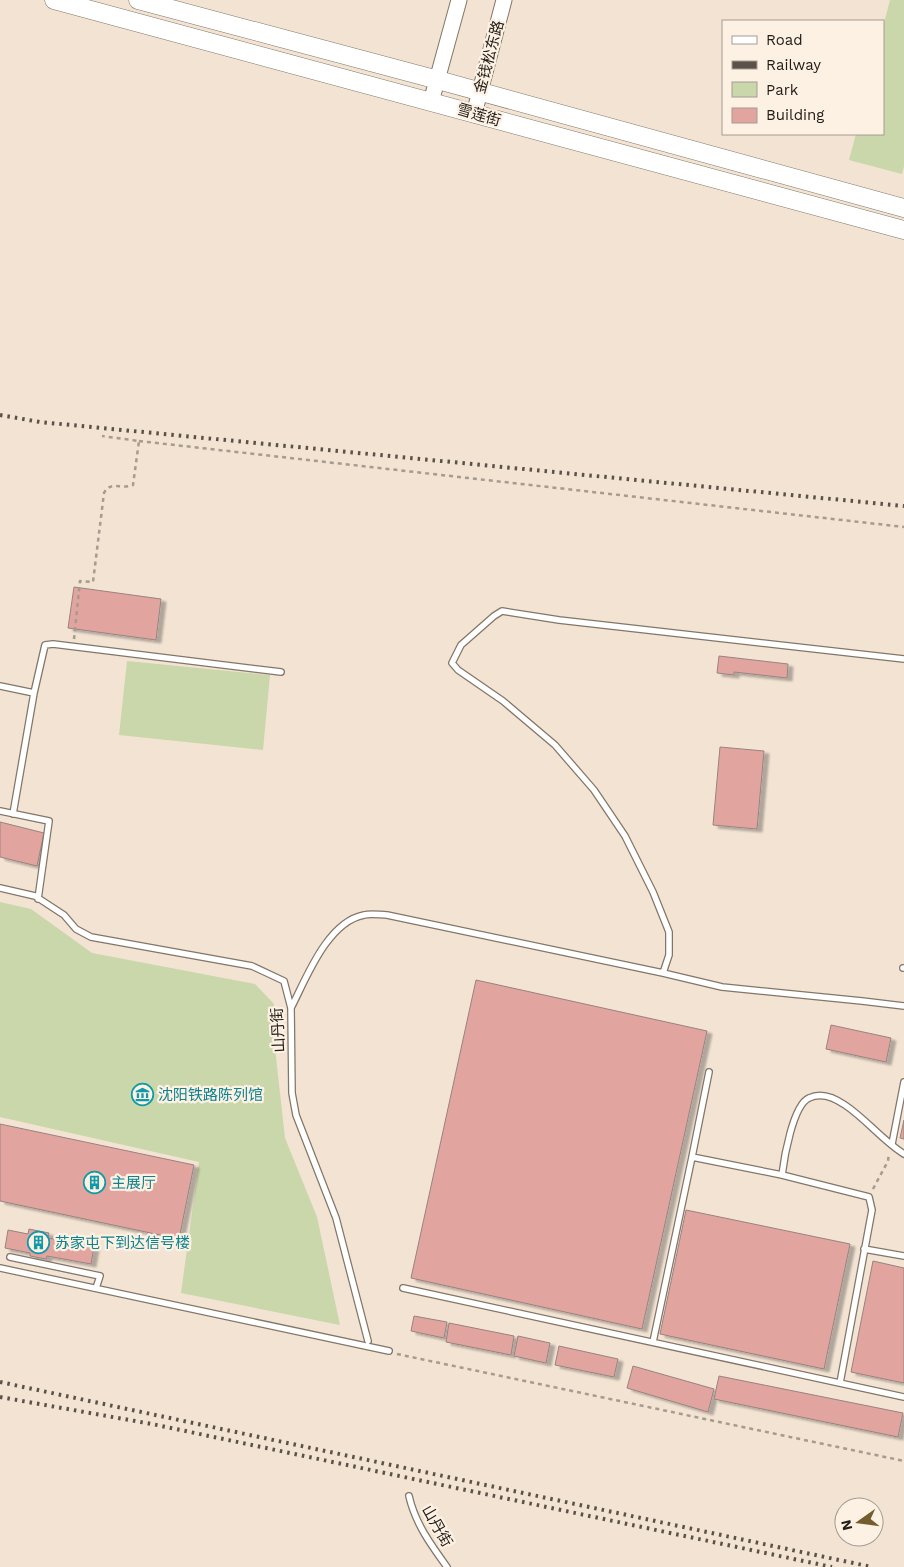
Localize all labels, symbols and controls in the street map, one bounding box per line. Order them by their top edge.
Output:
street label: 金钱松东路 [471,18,507,96]
legend [722,20,884,135]
text: Road [766,31,803,49]
text: Railway [766,56,821,74]
text: Park [766,81,799,99]
street label: 雪莲街 [455,100,503,130]
text: Building [766,106,824,124]
street label: 山丹街 [268,1007,288,1053]
museum icon: 沈阳铁路陈列馆 [130,1083,154,1107]
place label: 沈阳铁路陈列馆 [158,1086,263,1104]
building icon: 主展厅 [83,1171,107,1195]
place label: 主展厅 [111,1174,156,1192]
building icon: 苏家屯下到达信号楼 [27,1231,51,1255]
place label: 苏家屯下到达信号楼 [55,1234,190,1252]
north arrow [834,1497,884,1547]
street label: 山丹街 [418,1502,456,1550]
text: N [837,1518,855,1532]

